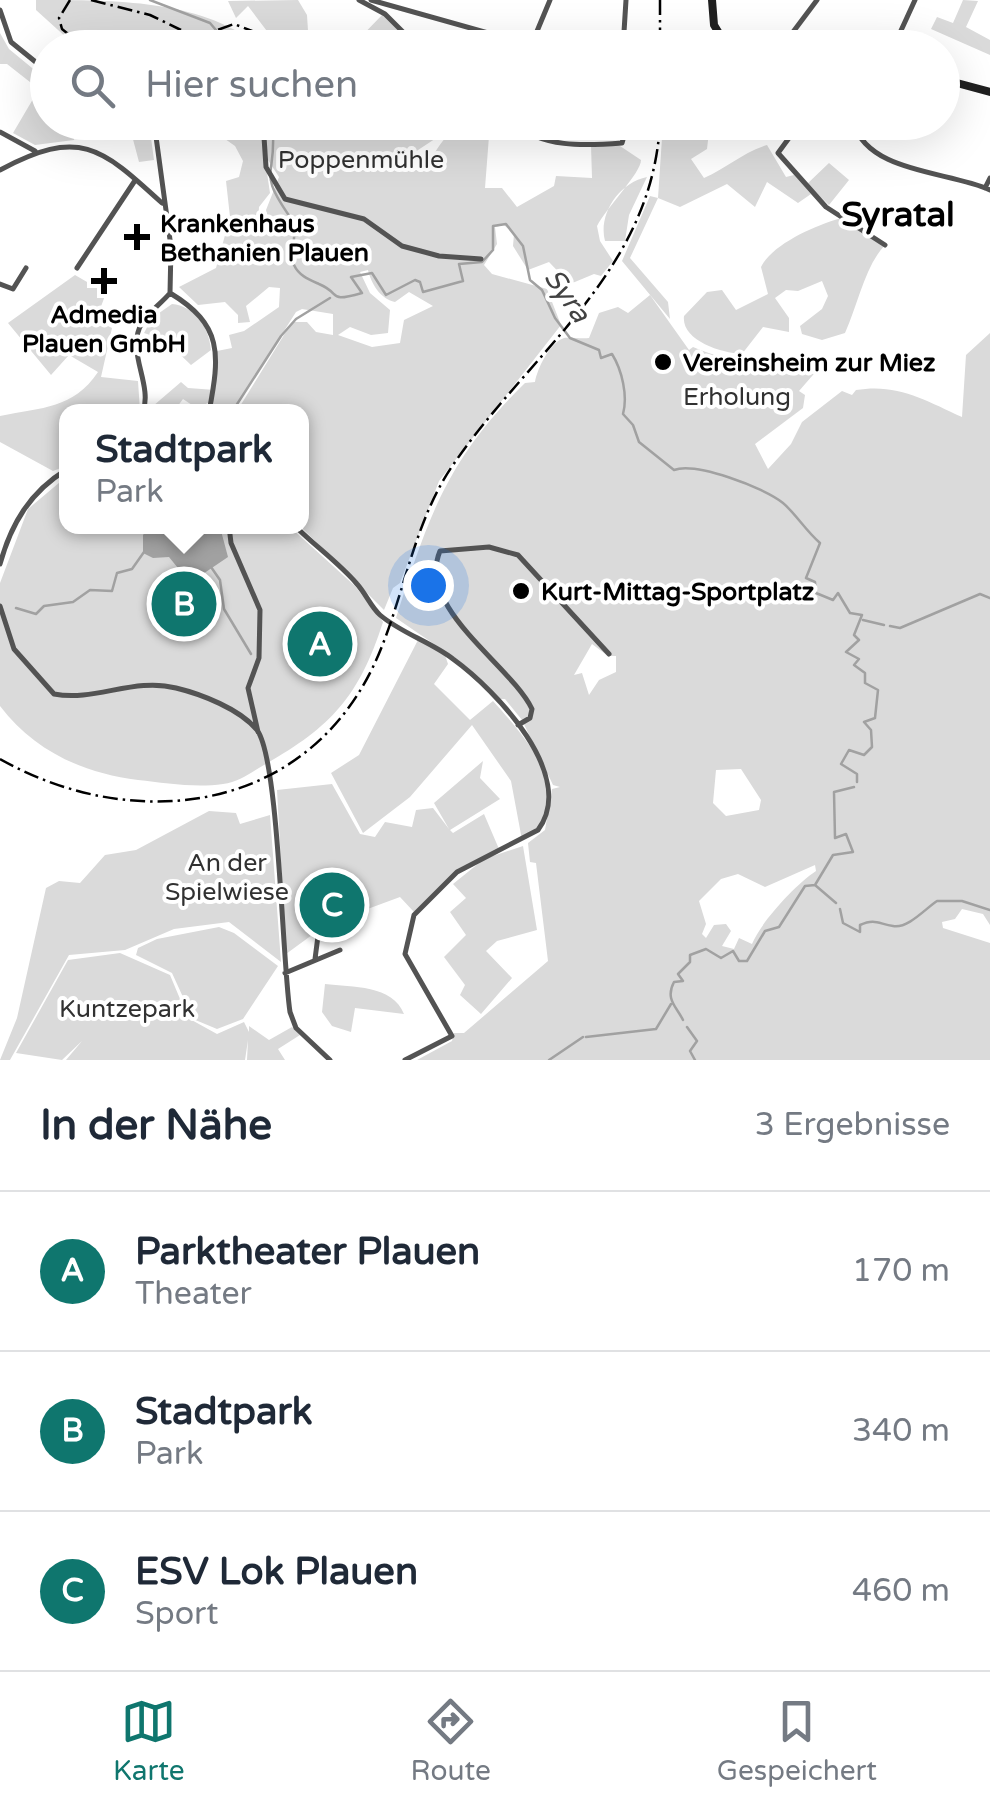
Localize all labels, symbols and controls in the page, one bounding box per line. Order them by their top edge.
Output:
search box [30,30,960,140]
icon: search [65,58,120,113]
text: Hier suchen [145,62,358,108]
park label: Poppenmühle [278,145,444,175]
district label: Syratal [841,194,955,236]
place label: Krankenhaus Bethanien Plauen [160,209,369,268]
marker: Krankenhaus Bethanien Plauen [124,224,150,250]
water label: Syra [537,262,598,330]
marker: Admedia Plauen GmbH [91,268,117,294]
place label: Admedia Plauen GmbH [22,300,186,359]
place label: Vereinsheim zur Miez [683,348,935,378]
marker: Vereinsheim zur Miez [652,351,674,373]
park label: Erholung [683,382,791,412]
popup [59,404,309,534]
text: Stadtpark [95,427,273,473]
text: Park [95,473,164,511]
your location [403,560,454,611]
pin: B [152,566,216,642]
place label: Kurt-Mittag-Sportplatz [541,577,814,607]
marker: Kurt-Mittag-Sportplatz [510,580,532,602]
pin: A [288,606,352,682]
park label: An der Spielwiese [165,848,289,907]
pin: C [300,868,364,942]
park label: Kuntzepark [59,994,195,1024]
text: In der Nähe [40,1100,272,1151]
text: 3 Ergebnisse [755,1106,950,1144]
text: Parktheater Plauen [135,1229,480,1275]
text: A [61,1252,84,1290]
text: 170 m [852,1252,950,1290]
text: Theater [135,1275,252,1313]
text: Stadtpark [135,1389,313,1435]
text: B [61,1412,84,1450]
text: 340 m [852,1412,950,1450]
text: Park [135,1435,203,1473]
text: ESV Lok Plauen [135,1549,418,1595]
text: C [61,1572,84,1610]
text: 460 m [852,1572,950,1610]
text: Sport [135,1595,219,1633]
tab: Karte [113,1694,185,1788]
tab: Route [410,1694,491,1788]
tab: Gespeichert [717,1694,877,1788]

